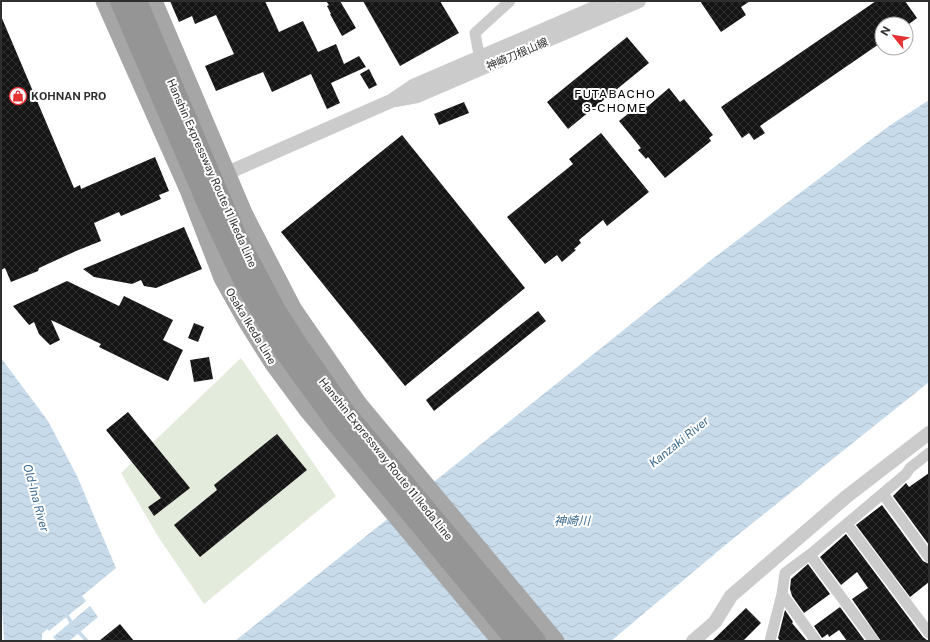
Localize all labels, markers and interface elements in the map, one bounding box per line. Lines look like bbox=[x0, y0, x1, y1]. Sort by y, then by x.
north arrow bbox=[874, 16, 914, 56]
text: N bbox=[878, 24, 893, 38]
street label: 神崎刀根山線 bbox=[484, 36, 550, 72]
street label: Hanshin Expressway Route 11 Ikeda Line bbox=[165, 77, 259, 269]
shop icon: KOHNAN PRO bbox=[8, 86, 28, 106]
district label: FUTABACHO 3-CHOME bbox=[574, 87, 656, 115]
place label: KOHNAN PRO bbox=[31, 90, 106, 102]
street label: Osaka Ikeda Line bbox=[224, 286, 278, 366]
street label: Hanshin Expressway Route 11 Ikeda Line bbox=[317, 376, 455, 542]
water label: Kanzaki River bbox=[646, 413, 712, 470]
water label: Old-Ina River bbox=[20, 462, 52, 534]
water label: 神崎川 bbox=[554, 514, 592, 528]

